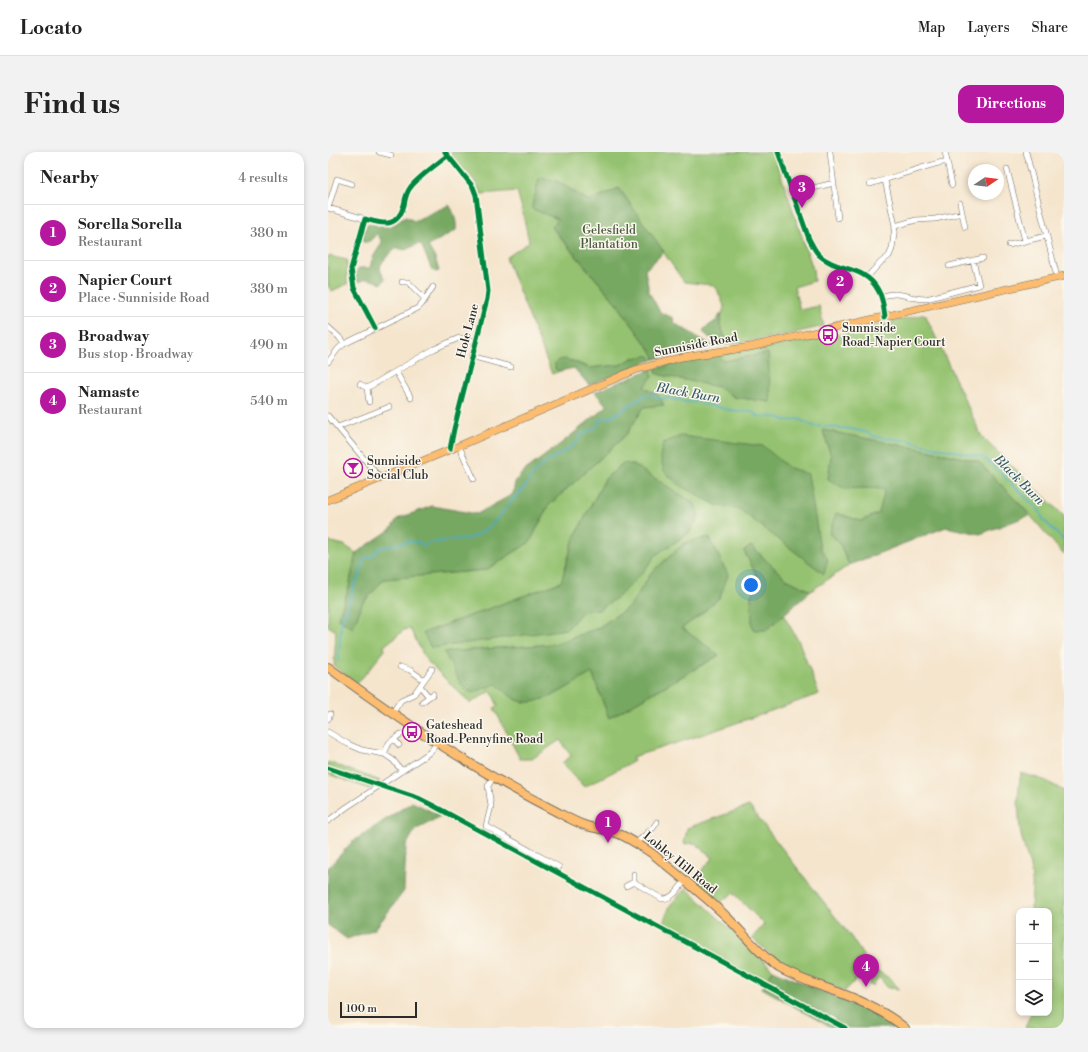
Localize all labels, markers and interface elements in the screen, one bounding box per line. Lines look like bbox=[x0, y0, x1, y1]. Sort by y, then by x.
text: Locato bbox=[20, 16, 82, 40]
text: Map bbox=[918, 19, 945, 37]
text: Layers bbox=[967, 19, 1010, 37]
text: Share bbox=[1032, 19, 1068, 37]
button: Directions bbox=[958, 85, 1064, 123]
text: Find us bbox=[24, 87, 120, 122]
north arrow bbox=[968, 164, 1004, 200]
text: Nearby bbox=[40, 167, 99, 189]
text: 4 results bbox=[238, 170, 288, 186]
pin: 3 bbox=[789, 175, 815, 208]
text: Sorella Sorella bbox=[78, 215, 182, 234]
park label: Gelesfield Plantation bbox=[580, 223, 638, 252]
text: 1 bbox=[50, 225, 56, 241]
text: 380 m bbox=[250, 225, 288, 241]
text: Restaurant bbox=[78, 234, 143, 250]
pin: 2 bbox=[827, 269, 853, 302]
text: Napier Court bbox=[78, 271, 172, 290]
text: 2 bbox=[49, 281, 57, 297]
text: 380 m bbox=[250, 281, 288, 297]
text: Place · Sunniside Road bbox=[78, 290, 209, 306]
street label: Hole Lane bbox=[454, 302, 482, 360]
place label: Sunniside Road-Napier Court bbox=[842, 321, 946, 350]
bus stop icon: Sunniside Road-Napier Court bbox=[817, 324, 839, 346]
text: Broadway bbox=[78, 327, 149, 346]
street label: Sunniside Road bbox=[653, 330, 739, 360]
text: 3 bbox=[49, 337, 57, 353]
text: 490 m bbox=[250, 337, 288, 353]
text: Bus stop · Broadway bbox=[78, 346, 193, 362]
water label: Black Burn bbox=[654, 379, 722, 407]
text: Namaste bbox=[78, 383, 140, 402]
text: 4 bbox=[49, 393, 57, 409]
text: 540 m bbox=[250, 393, 288, 409]
text: Restaurant bbox=[78, 402, 143, 418]
water label: Black Burn bbox=[990, 451, 1048, 509]
place label: Sunniside Social Club bbox=[367, 454, 428, 483]
bar icon: Sunniside Social Club bbox=[342, 457, 364, 479]
your location bbox=[741, 575, 761, 595]
place label: Gateshead Road-Pennyfine Road bbox=[426, 718, 543, 747]
bus stop icon: Gateshead Road-Pennyfine Road bbox=[401, 721, 423, 743]
pin: 1 bbox=[595, 810, 621, 843]
street label: Lobley Hill Road bbox=[640, 829, 720, 897]
map controls bbox=[1016, 908, 1052, 1016]
button: + bbox=[1016, 908, 1052, 944]
button: − bbox=[1016, 944, 1052, 980]
pin: 4 bbox=[853, 954, 879, 987]
button: layers bbox=[1016, 980, 1052, 1016]
scale bar bbox=[340, 1000, 417, 1019]
text: 100 m bbox=[346, 1002, 377, 1016]

